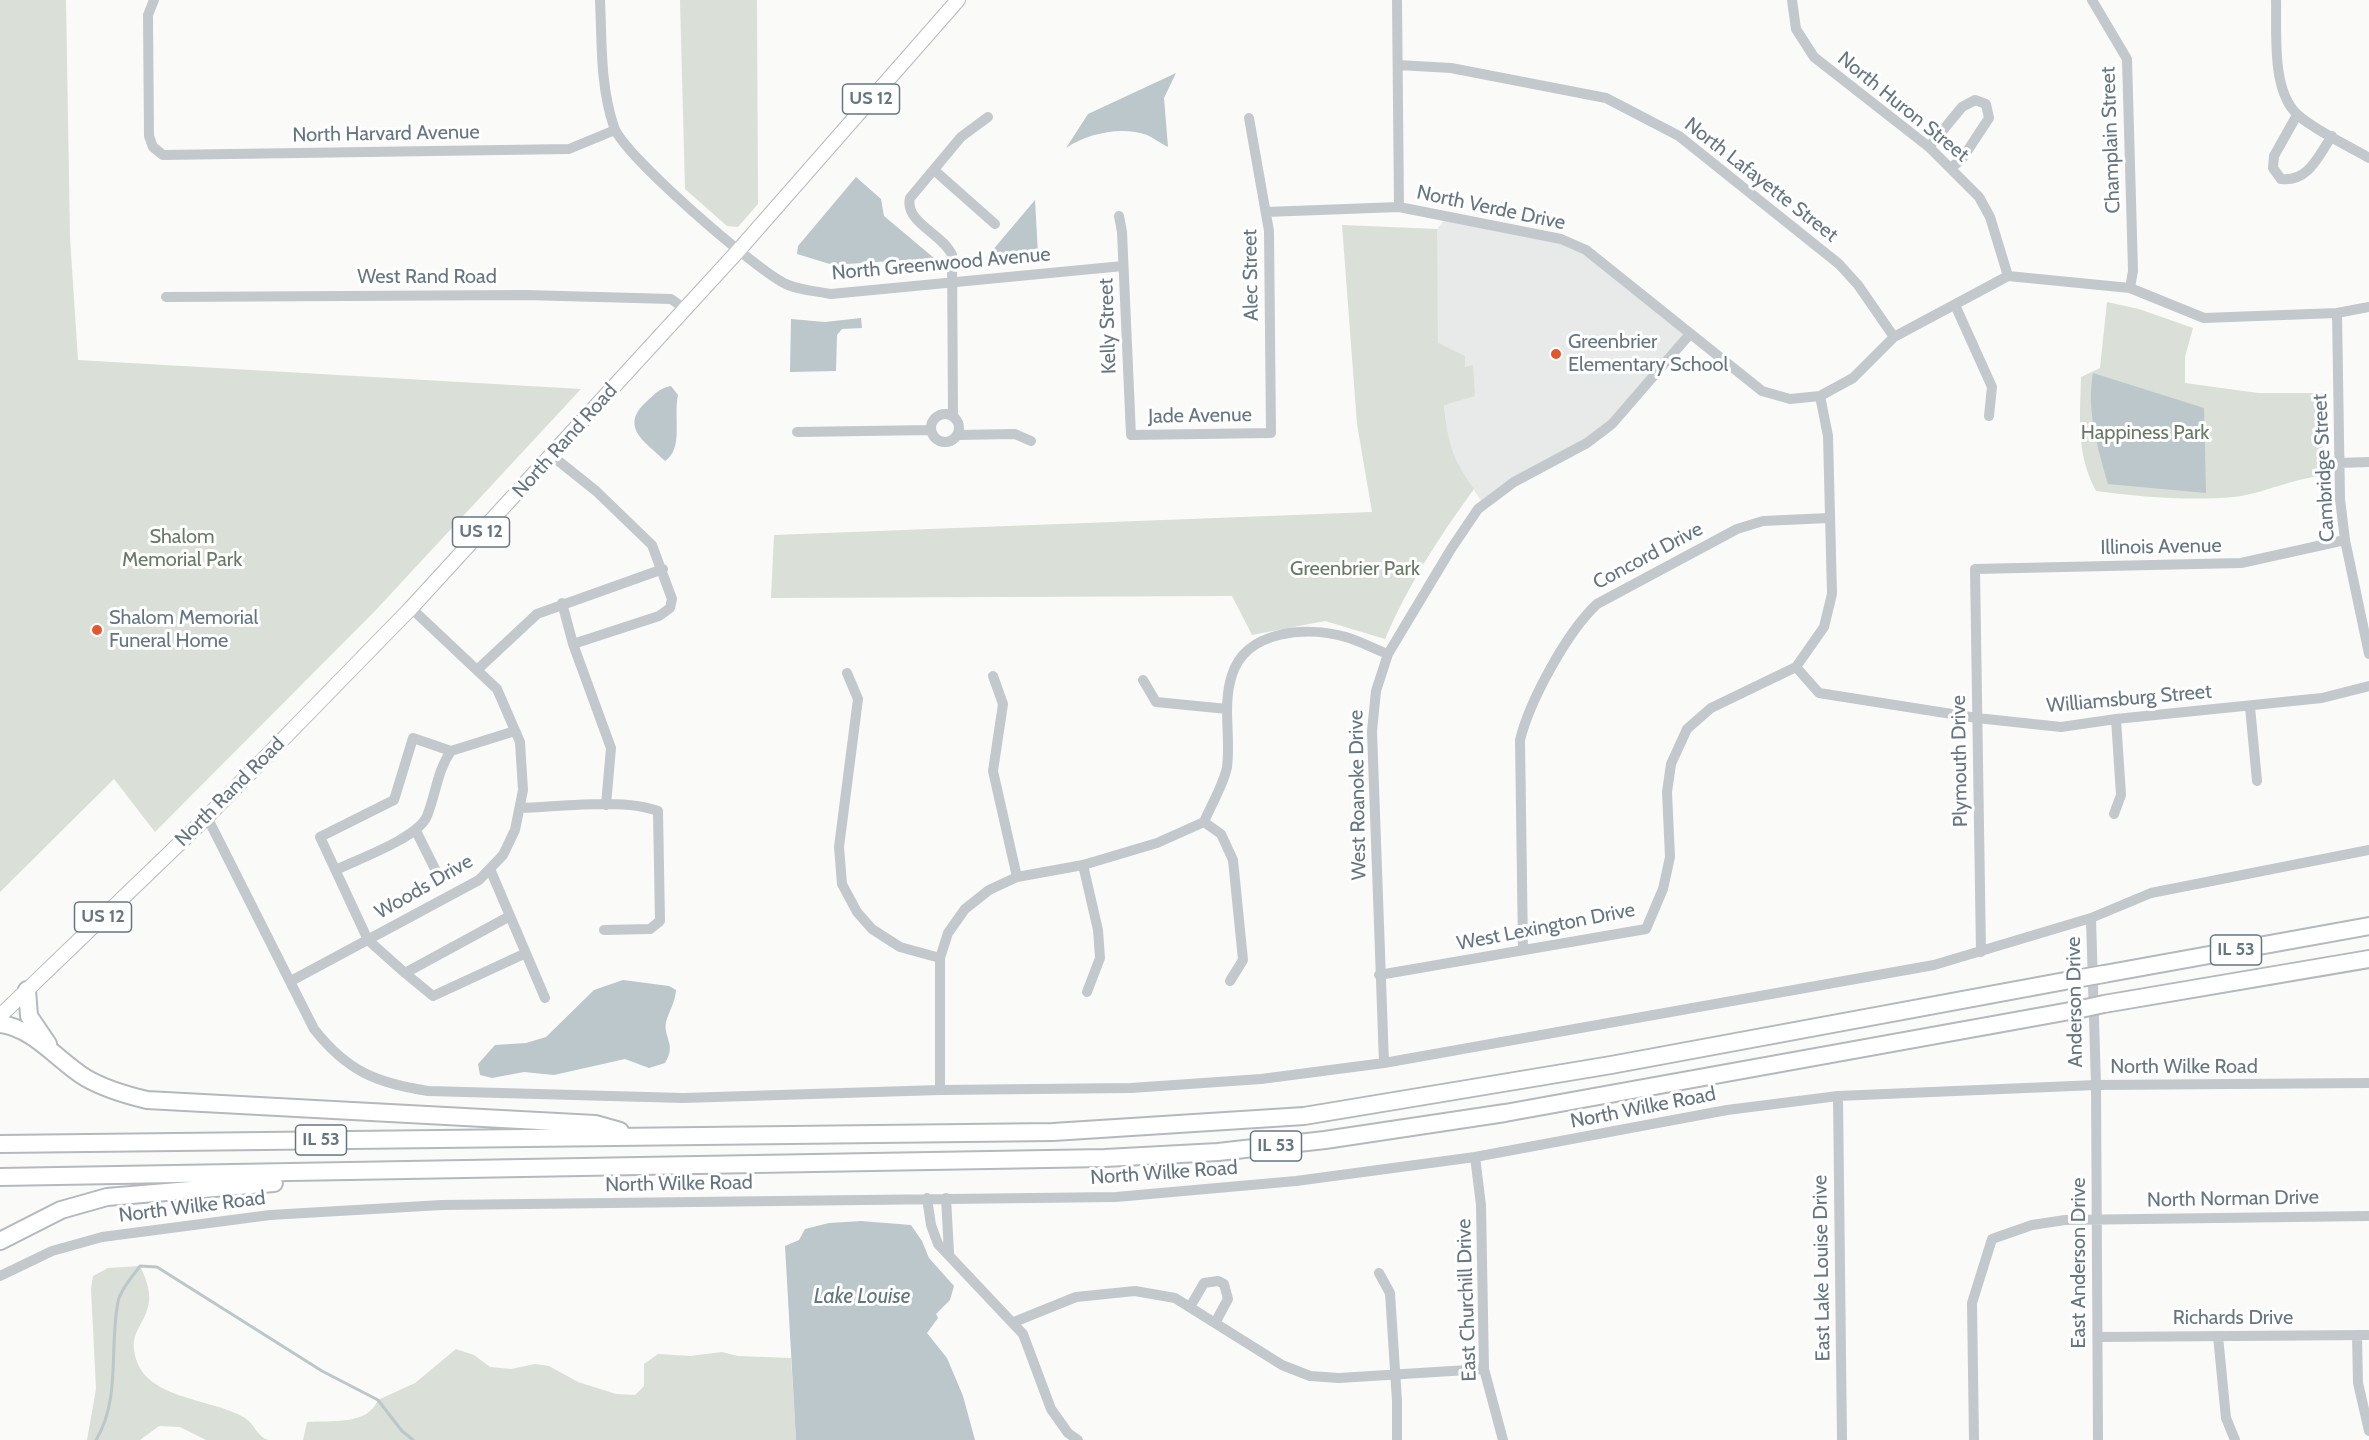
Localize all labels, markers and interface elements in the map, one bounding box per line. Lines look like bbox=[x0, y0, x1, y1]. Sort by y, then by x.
street label: North Huron Street bbox=[1833, 47, 1973, 167]
street label: Champlain Street bbox=[2096, 66, 2126, 214]
road number: US 12 bbox=[842, 84, 900, 114]
street label: North Lafayette Street bbox=[1679, 113, 1843, 247]
street label: North Harvard Avenue bbox=[292, 120, 480, 148]
street label: North Verde Drive bbox=[1415, 181, 1567, 235]
street label: Alec Street bbox=[1238, 229, 1264, 321]
street label: North Greenwood Avenue bbox=[831, 242, 1051, 286]
street label: West Rand Road bbox=[357, 265, 497, 289]
street label: Kelly Street bbox=[1094, 278, 1122, 374]
place label: Greenbrier Elementary School bbox=[1568, 330, 1728, 377]
marker: Greenbrier Elementary School bbox=[1549, 347, 1563, 361]
street label: North Rand Road bbox=[508, 379, 622, 503]
street label: Cambridge Street bbox=[2308, 393, 2340, 543]
street label: Jade Avenue bbox=[1148, 403, 1252, 429]
park label: Happiness Park bbox=[2081, 421, 2209, 445]
road number: US 12 bbox=[452, 517, 510, 547]
street label: Concord Drive bbox=[1589, 517, 1707, 595]
park label: Shalom Memorial Park bbox=[122, 525, 242, 572]
street label: Illinois Avenue bbox=[2100, 534, 2222, 560]
park label: Greenbrier Park bbox=[1290, 557, 1420, 581]
place label: Shalom Memorial Funeral Home bbox=[109, 606, 258, 653]
marker: Shalom Memorial Funeral Home bbox=[90, 623, 104, 637]
street label: Williamsburg Street bbox=[2045, 680, 2213, 718]
street label: Plymouth Drive bbox=[1947, 695, 1973, 827]
street label: West Roanoke Drive bbox=[1345, 710, 1371, 880]
street label: North Rand Road bbox=[170, 732, 290, 852]
street label: Woods Drive bbox=[371, 849, 477, 925]
street label: West Lexington Drive bbox=[1455, 898, 1637, 956]
road number: US 12 bbox=[74, 902, 132, 932]
road number: IL 53 bbox=[2210, 935, 2262, 965]
street label: Anderson Drive bbox=[2062, 936, 2088, 1068]
street label: North Wilke Road bbox=[2110, 1055, 2258, 1079]
street label: North Wilke Road bbox=[1568, 1082, 1718, 1134]
road number: IL 53 bbox=[296, 1125, 346, 1155]
road number: IL 53 bbox=[1250, 1131, 1302, 1161]
street label: North Wilke Road bbox=[1090, 1156, 1238, 1190]
street label: North Wilke Road bbox=[605, 1171, 753, 1197]
street label: East Lake Louise Drive bbox=[1808, 1175, 1836, 1361]
street label: East Anderson Drive bbox=[2067, 1177, 2091, 1349]
street label: North Wilke Road bbox=[117, 1186, 267, 1228]
street label: North Norman Drive bbox=[2147, 1186, 2319, 1212]
street label: East Churchill Drive bbox=[1452, 1218, 1482, 1382]
water label: Lake Louise bbox=[814, 1284, 910, 1310]
street label: Richards Drive bbox=[2173, 1306, 2293, 1330]

